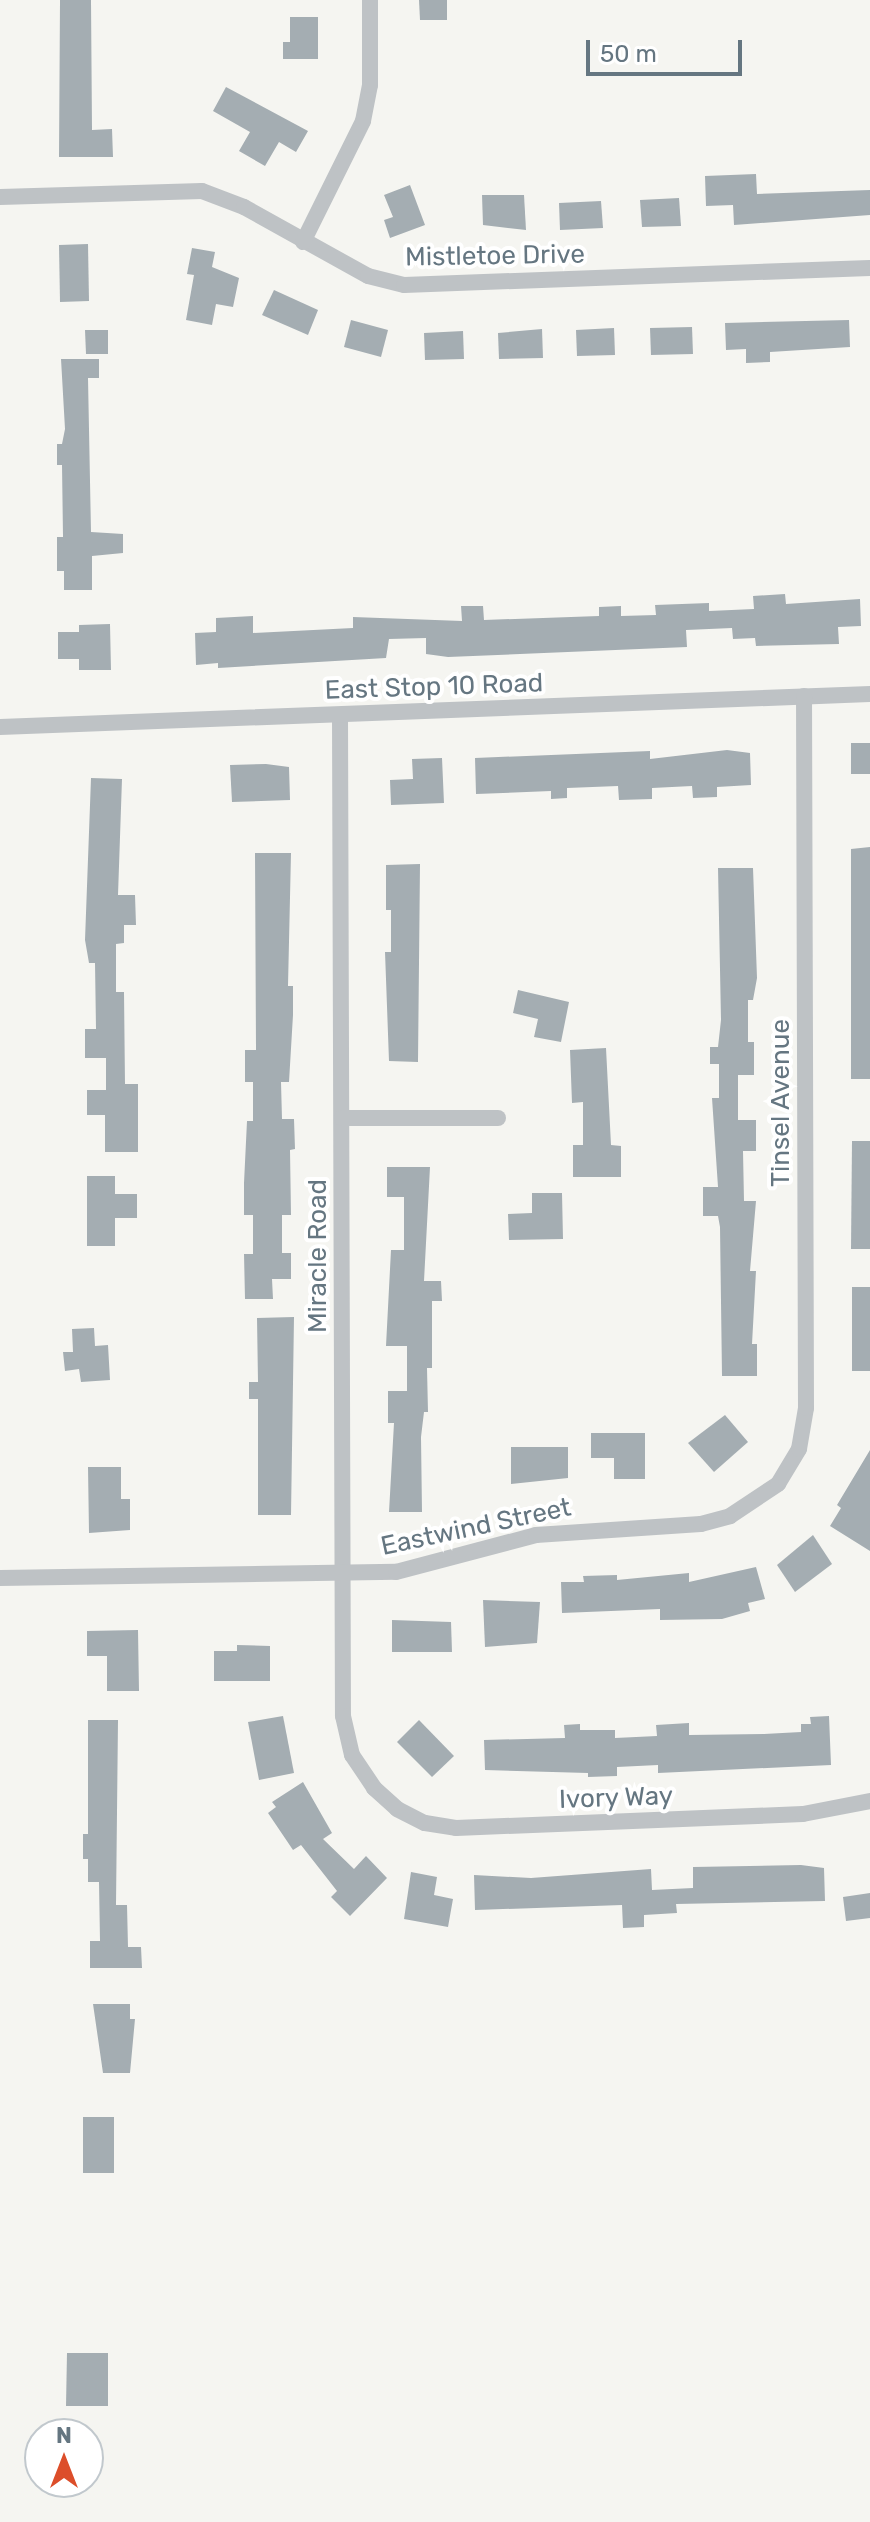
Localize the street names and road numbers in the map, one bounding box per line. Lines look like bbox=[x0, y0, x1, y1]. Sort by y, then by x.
street label: Mistletoe Drive bbox=[405, 239, 585, 273]
street label: East Stop 10 Road bbox=[324, 668, 544, 706]
street label: Tinsel Avenue bbox=[765, 1019, 797, 1187]
street label: Miracle Road bbox=[302, 1179, 334, 1333]
street label: Eastwind Street bbox=[378, 1492, 574, 1562]
street label: Ivory Way bbox=[558, 1780, 674, 1816]

